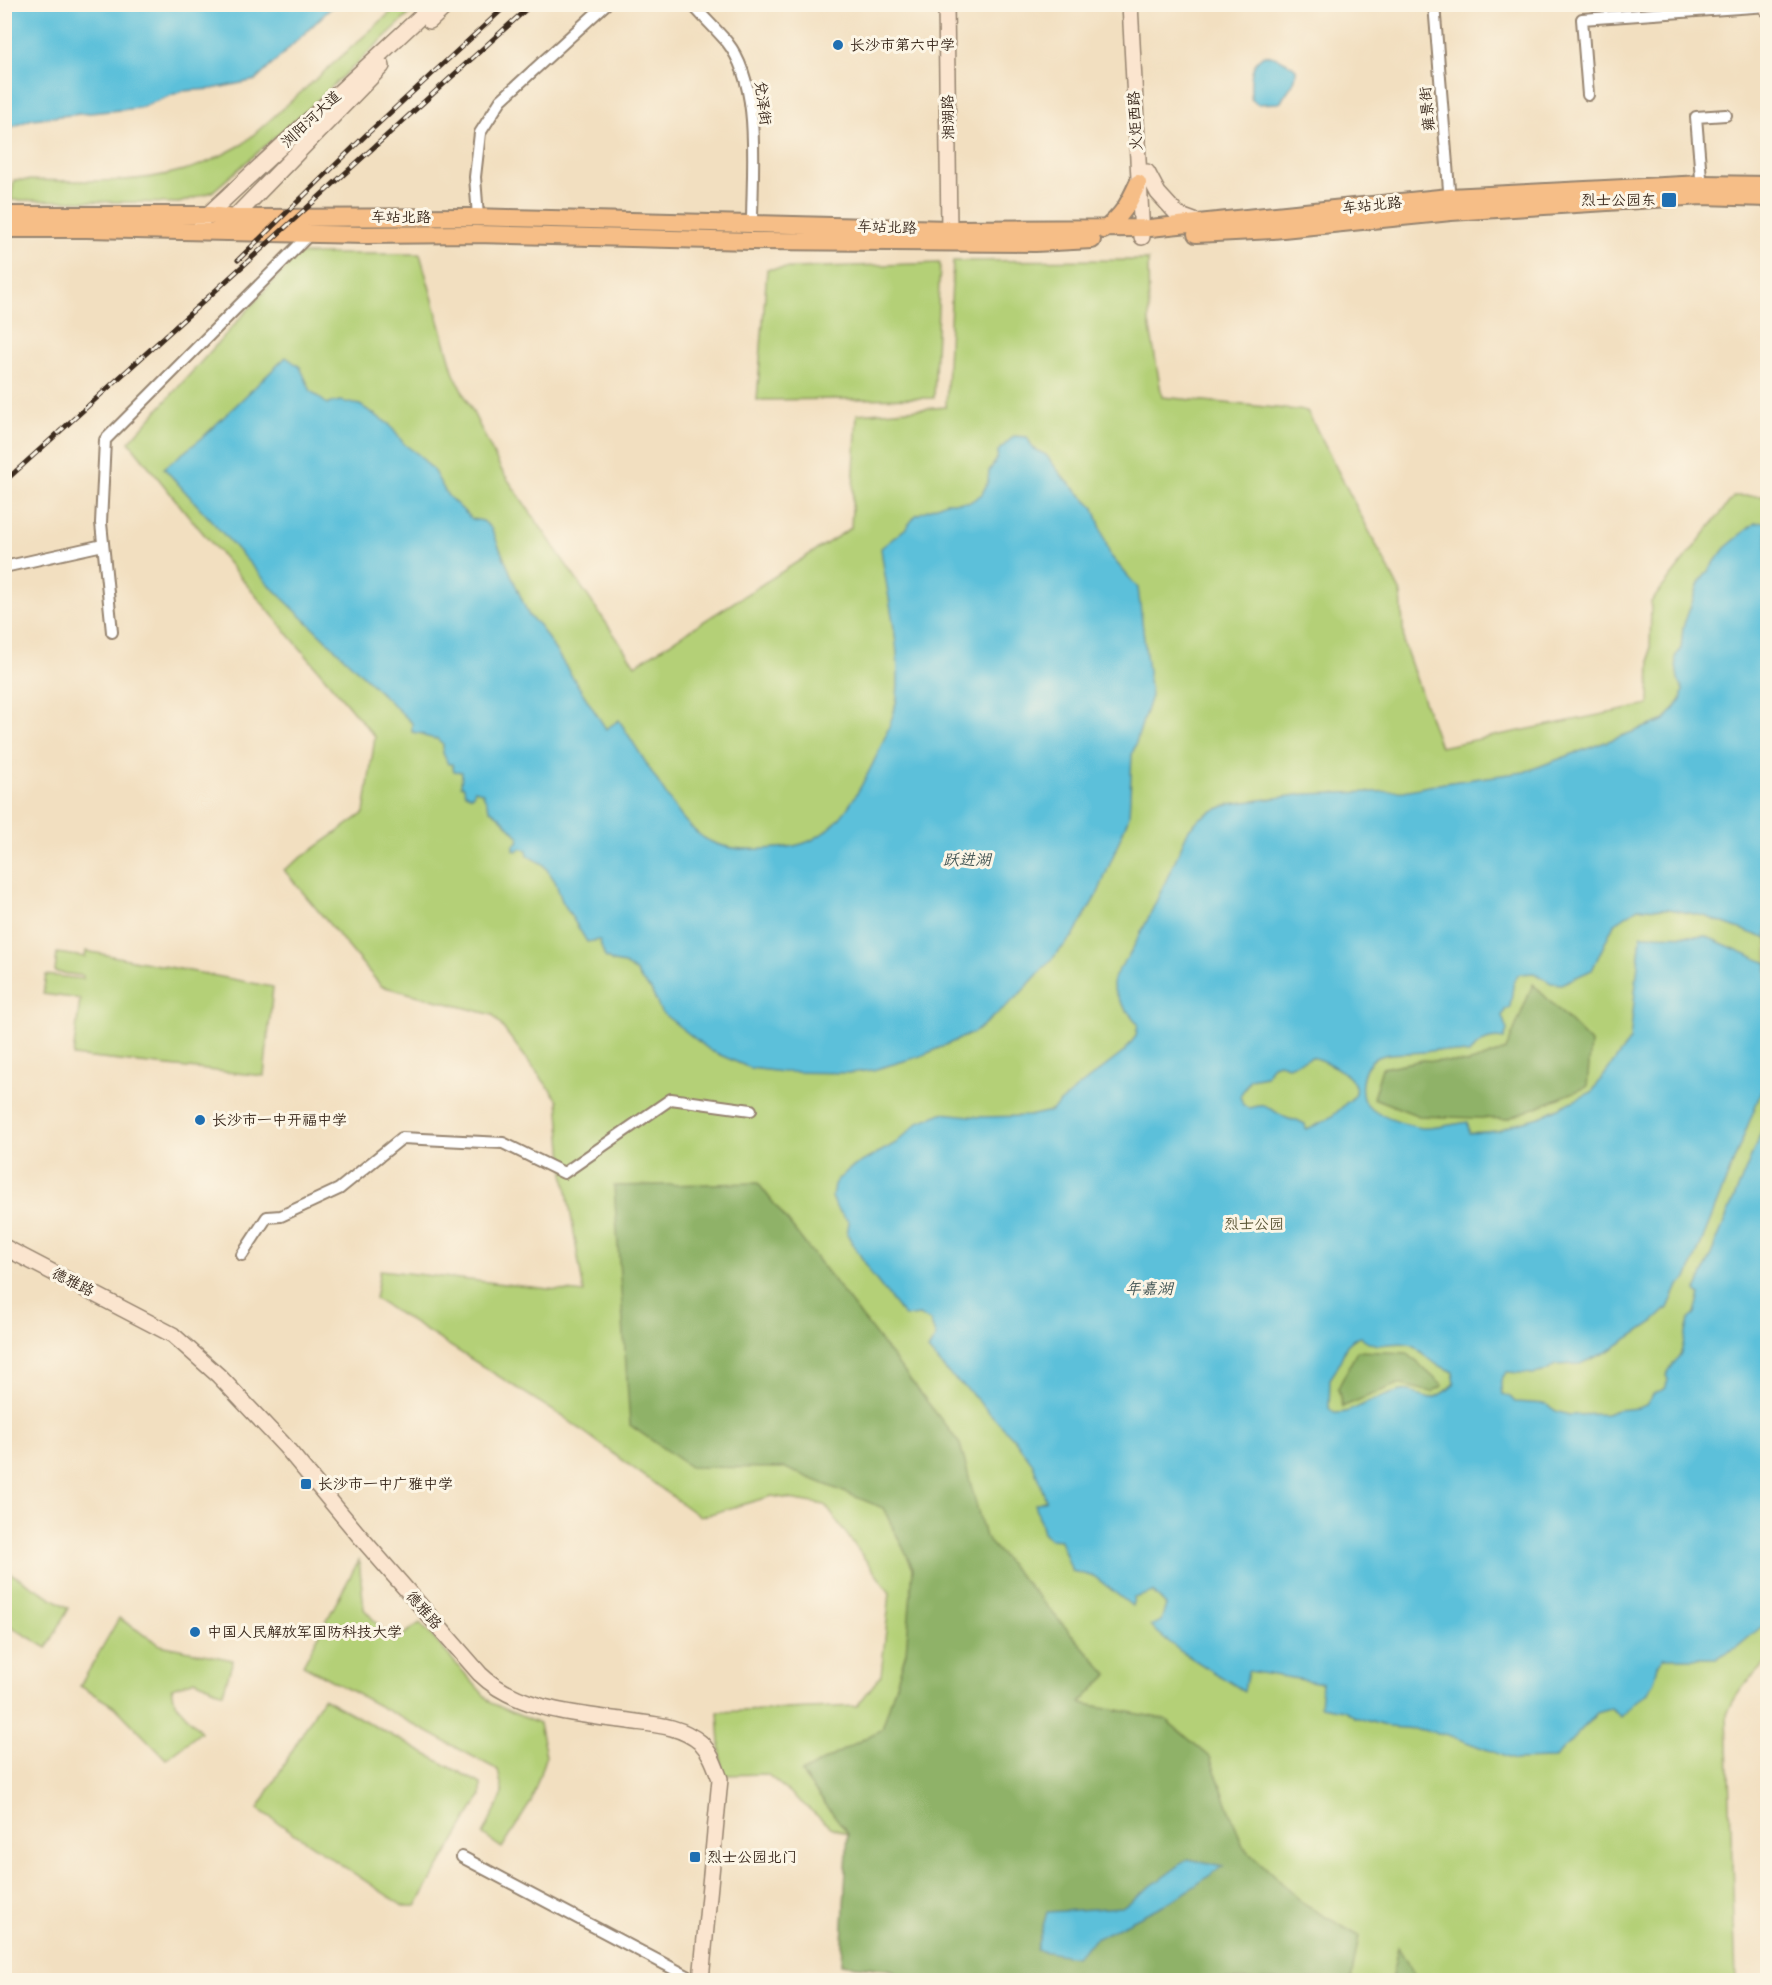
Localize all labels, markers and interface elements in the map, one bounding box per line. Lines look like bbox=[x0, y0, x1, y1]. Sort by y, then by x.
place label: 长沙市第六中学 bbox=[850, 34, 955, 54]
marker: 长沙市第六中学 bbox=[831, 38, 845, 52]
street label: 兑泽街 bbox=[751, 79, 777, 127]
street label: 浏阳河大道 bbox=[276, 85, 345, 151]
street label: 雍景街 bbox=[1414, 86, 1438, 132]
street label: 火炬西路 bbox=[1122, 91, 1146, 152]
street label: 湘湖路 bbox=[937, 94, 957, 140]
place label: 烈士公园东 bbox=[1581, 189, 1656, 209]
street label: 车站北路 bbox=[1341, 191, 1403, 217]
marker: 烈士公园东 bbox=[1660, 191, 1678, 209]
street label: 车站北路 bbox=[371, 206, 431, 226]
street label: 车站北路 bbox=[857, 215, 917, 237]
water label: 跃进湖 bbox=[943, 848, 993, 869]
place label: 长沙市一中开福中学 bbox=[212, 1109, 347, 1129]
marker: 长沙市一中开福中学 bbox=[193, 1113, 207, 1127]
park label: 烈士公园 bbox=[1224, 1213, 1284, 1233]
street label: 德雅路 bbox=[49, 1262, 98, 1300]
water label: 年嘉湖 bbox=[1125, 1277, 1175, 1298]
place label: 长沙市一中广雅中学 bbox=[318, 1473, 453, 1493]
marker: 长沙市一中广雅中学 bbox=[299, 1477, 313, 1491]
street label: 德雅路 bbox=[402, 1586, 447, 1633]
place label: 中国人民解放军国防科技大学 bbox=[207, 1621, 402, 1641]
marker: 中国人民解放军国防科技大学 bbox=[188, 1625, 202, 1639]
place label: 烈士公园北门 bbox=[707, 1846, 797, 1866]
marker: 烈士公园北门 bbox=[688, 1850, 702, 1864]

